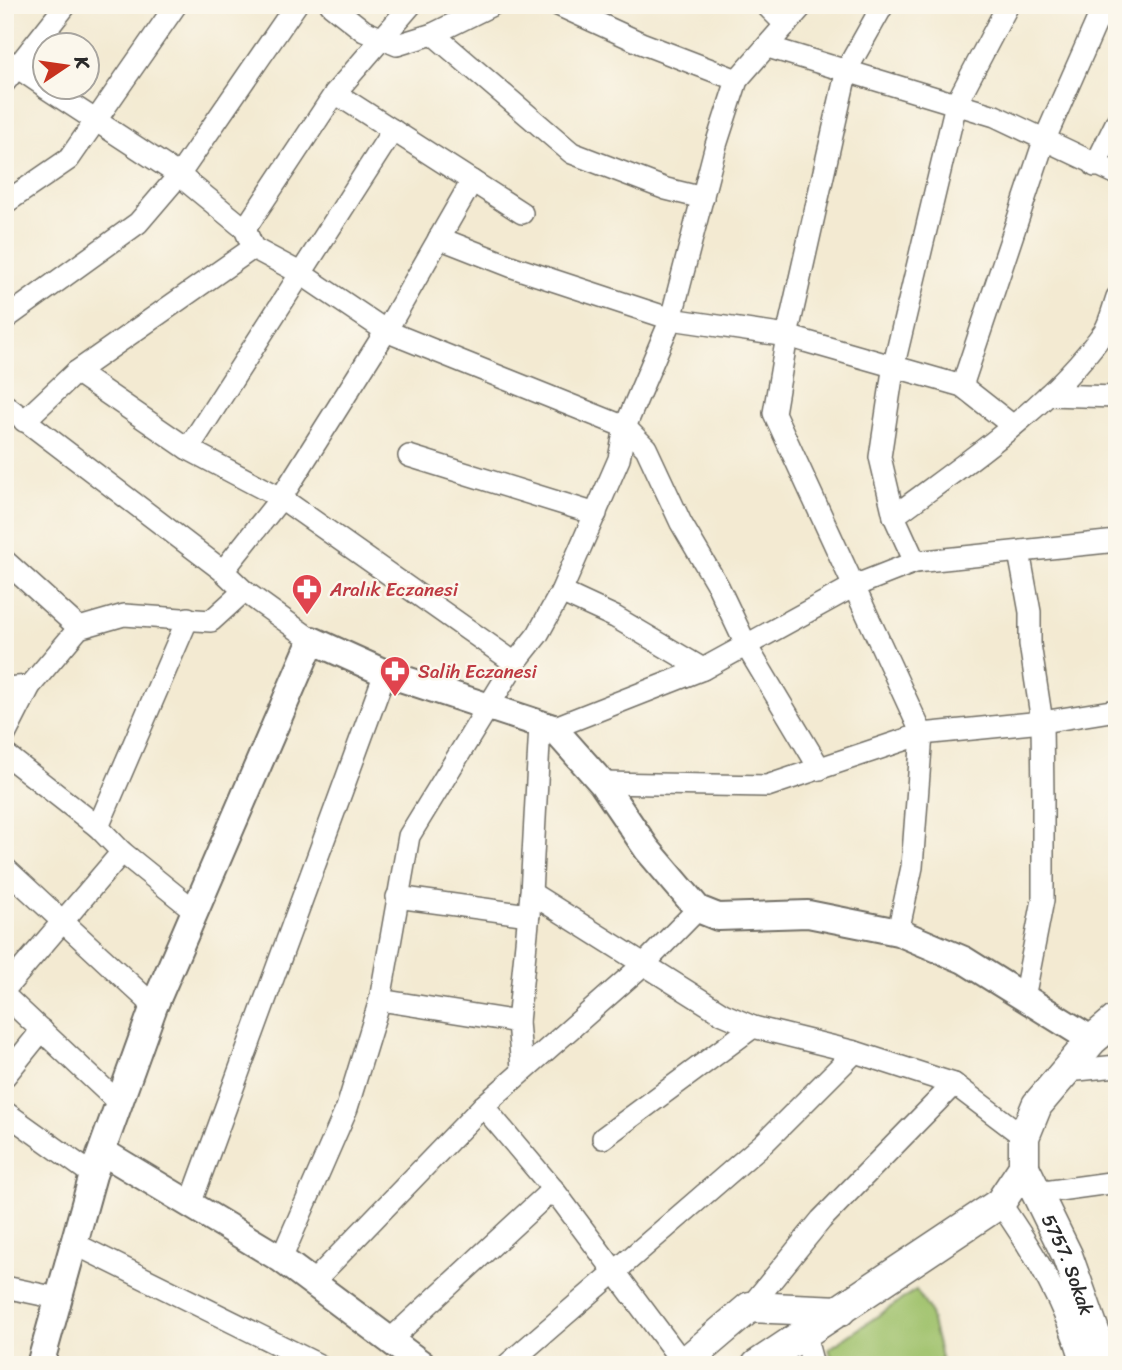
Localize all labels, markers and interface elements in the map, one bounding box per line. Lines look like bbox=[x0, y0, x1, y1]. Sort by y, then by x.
north arrow bbox=[32, 32, 102, 102]
text: K bbox=[64, 52, 100, 73]
pharmacy icon: Aralık Eczanesi bbox=[290, 572, 324, 616]
place label: Aralık Eczanesi bbox=[329, 573, 459, 606]
pharmacy icon: Salih Eczanesi bbox=[378, 654, 412, 698]
place label: Salih Eczanesi bbox=[418, 655, 537, 688]
street label: 5757. Sokak bbox=[1032, 1208, 1103, 1320]

